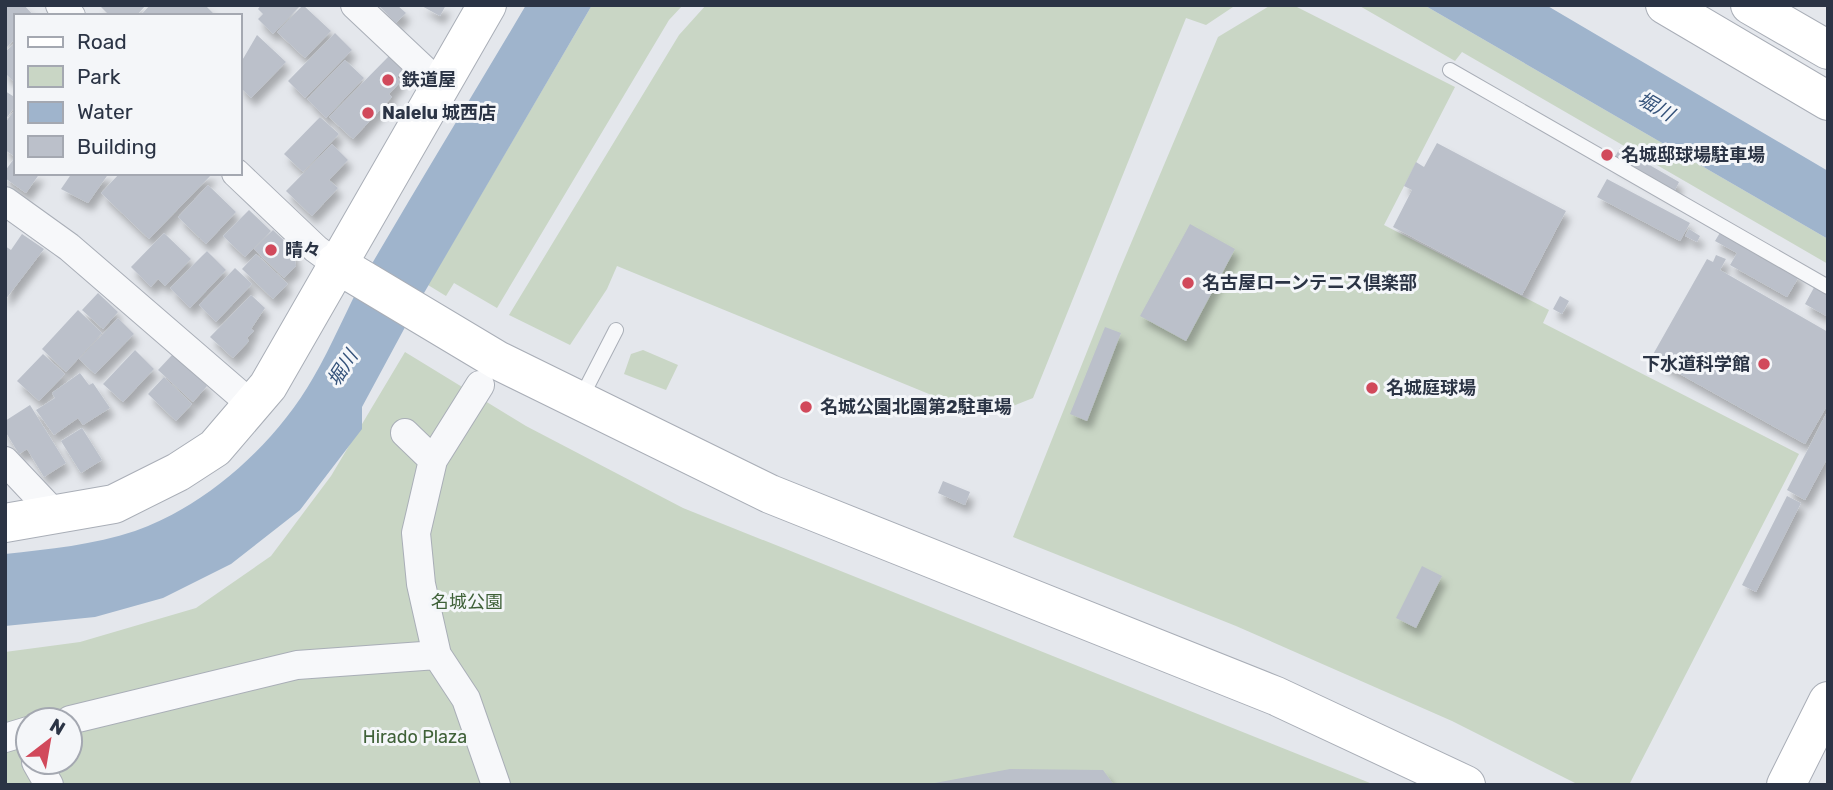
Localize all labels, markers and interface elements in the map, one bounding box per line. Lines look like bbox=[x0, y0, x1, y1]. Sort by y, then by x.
legend bbox=[14, 14, 242, 175]
text: Road bbox=[77, 29, 127, 54]
text: Park bbox=[77, 64, 121, 89]
place label: 鉄道屋 bbox=[401, 69, 456, 91]
marker: 鉄道屋 bbox=[380, 72, 396, 88]
water label: 堀川 bbox=[1634, 87, 1680, 127]
text: Water bbox=[77, 99, 133, 124]
place label: Nalelu 城西店 bbox=[382, 102, 496, 124]
marker: Nalelu 城西店 bbox=[360, 105, 376, 121]
text: Building bbox=[77, 134, 157, 159]
place label: 名城邸球場駐車場 bbox=[1621, 144, 1765, 166]
marker: 名城邸球場駐車場 bbox=[1599, 147, 1615, 163]
place label: 晴々 bbox=[285, 239, 321, 261]
marker: 晴々 bbox=[263, 242, 279, 258]
place label: 名古屋ローンテニス倶楽部 bbox=[1202, 272, 1417, 294]
marker: 名古屋ローンテニス倶楽部 bbox=[1180, 275, 1196, 291]
water label: 堀川 bbox=[322, 344, 363, 390]
place label: 下水道科学館 bbox=[1642, 353, 1750, 375]
marker: 下水道科学館 bbox=[1756, 356, 1772, 372]
place label: 名城庭球場 bbox=[1386, 377, 1476, 399]
marker: 名城庭球場 bbox=[1364, 380, 1380, 396]
place label: 名城公園北園第2駐車場 bbox=[820, 396, 1012, 418]
marker: 名城公園北園第2駐車場 bbox=[798, 399, 814, 415]
park label: 名城公園 bbox=[431, 591, 503, 613]
north arrow bbox=[14, 706, 84, 776]
text: N bbox=[46, 713, 69, 740]
park label: Hirado Plaza bbox=[363, 726, 467, 748]

